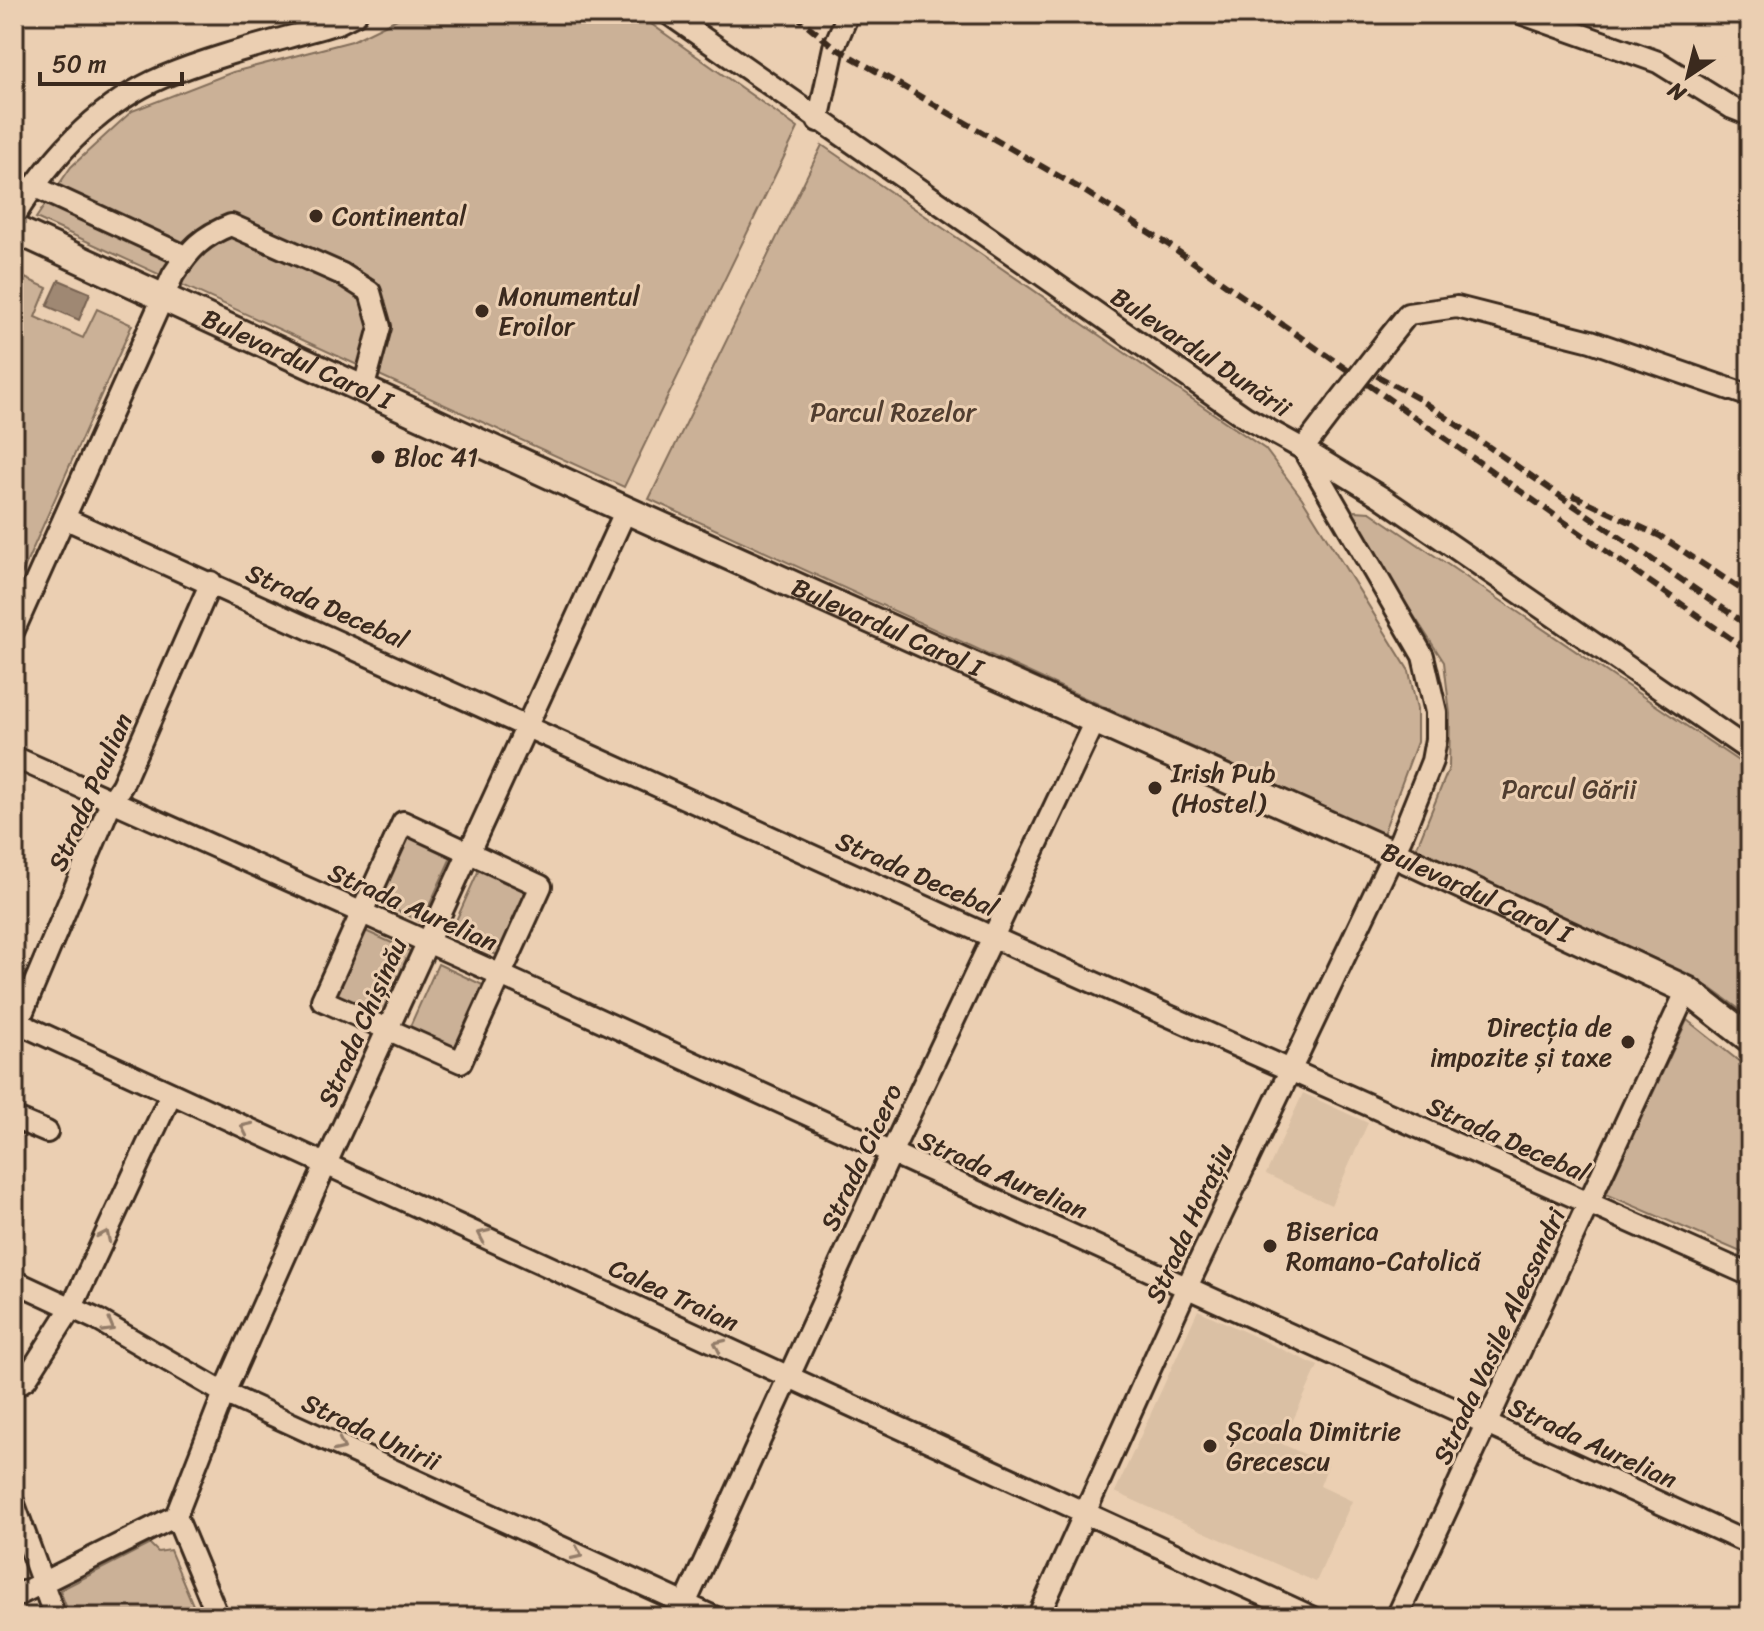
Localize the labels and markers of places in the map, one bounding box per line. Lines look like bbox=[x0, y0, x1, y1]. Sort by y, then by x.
place label: Continental bbox=[332, 193, 467, 239]
marker: Continental bbox=[307, 207, 325, 225]
place label: Monumentul Eroilor bbox=[498, 273, 640, 349]
marker: Monumentul Eroilor bbox=[473, 302, 491, 320]
place label: Bloc 41 bbox=[394, 434, 478, 480]
marker: Bloc 41 bbox=[369, 448, 387, 466]
place label: Irish Pub (Hostel) bbox=[1170, 750, 1275, 826]
marker: Irish Pub (Hostel) bbox=[1146, 779, 1164, 797]
place label: Direcția de impozite și taxe bbox=[1430, 1004, 1612, 1080]
marker: Direcția de impozite și taxe bbox=[1619, 1033, 1637, 1051]
place label: Biserica Romano-Catolică bbox=[1286, 1208, 1481, 1284]
marker: Biserica Romano-Catolică bbox=[1261, 1237, 1279, 1255]
place label: Școala Dimitrie Grecescu bbox=[1226, 1408, 1401, 1484]
marker: Școala Dimitrie Grecescu bbox=[1201, 1437, 1219, 1455]

